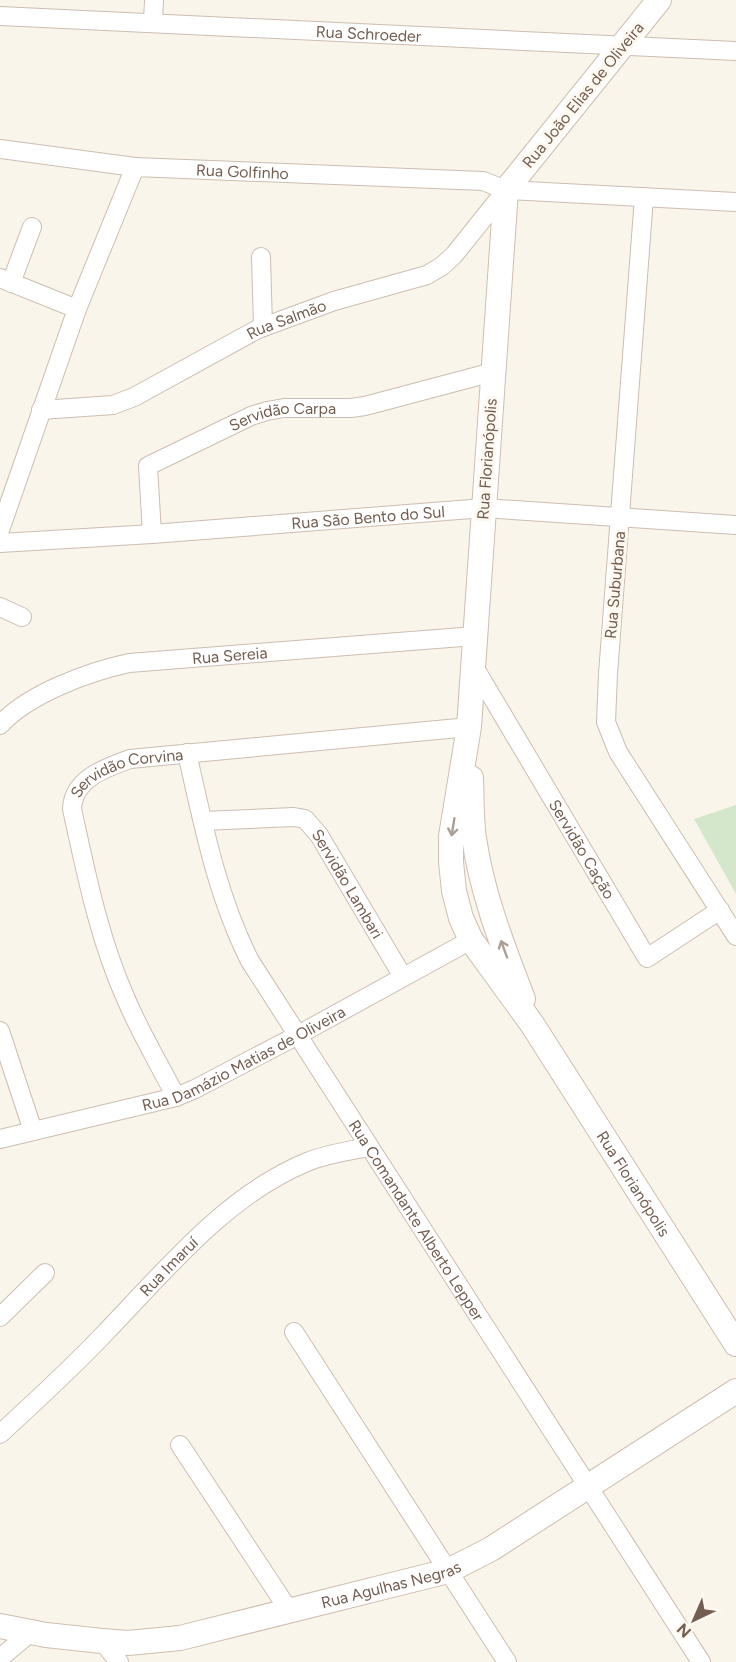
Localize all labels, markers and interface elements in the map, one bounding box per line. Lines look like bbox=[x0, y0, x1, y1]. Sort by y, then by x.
street label: Rua João Elias de Oliveira bbox=[518, 18, 648, 172]
street label: Rua Schroeder bbox=[315, 22, 422, 46]
street label: Rua Golfinho bbox=[196, 160, 289, 183]
street label: Rua Salmão bbox=[243, 295, 329, 343]
street label: Rua Florianópolis bbox=[473, 398, 501, 520]
street label: Servidão Carpa bbox=[226, 399, 336, 435]
street label: Rua São Bento do Sul bbox=[291, 502, 446, 533]
street label: Rua Suburbana bbox=[601, 530, 629, 640]
street label: Rua Sereia bbox=[191, 643, 268, 668]
street label: Servidão Corvina bbox=[66, 745, 184, 801]
street label: Servidão Cação bbox=[545, 796, 619, 902]
one-way arrow bbox=[447, 816, 458, 836]
street label: Servidão Lambari bbox=[308, 825, 387, 942]
one-way arrow bbox=[497, 941, 508, 959]
street label: Rua Damázio Matias de Oliveira bbox=[140, 1002, 348, 1114]
street label: Rua Comandante Alberto Lepper bbox=[345, 1116, 489, 1325]
street label: Rua Florianópolis bbox=[593, 1127, 674, 1240]
street label: Rua Imaruí bbox=[136, 1232, 203, 1300]
street label: Rua Agulhas Negras bbox=[319, 1557, 464, 1612]
north arrow bbox=[664, 1590, 724, 1650]
text: N bbox=[673, 1619, 695, 1642]

